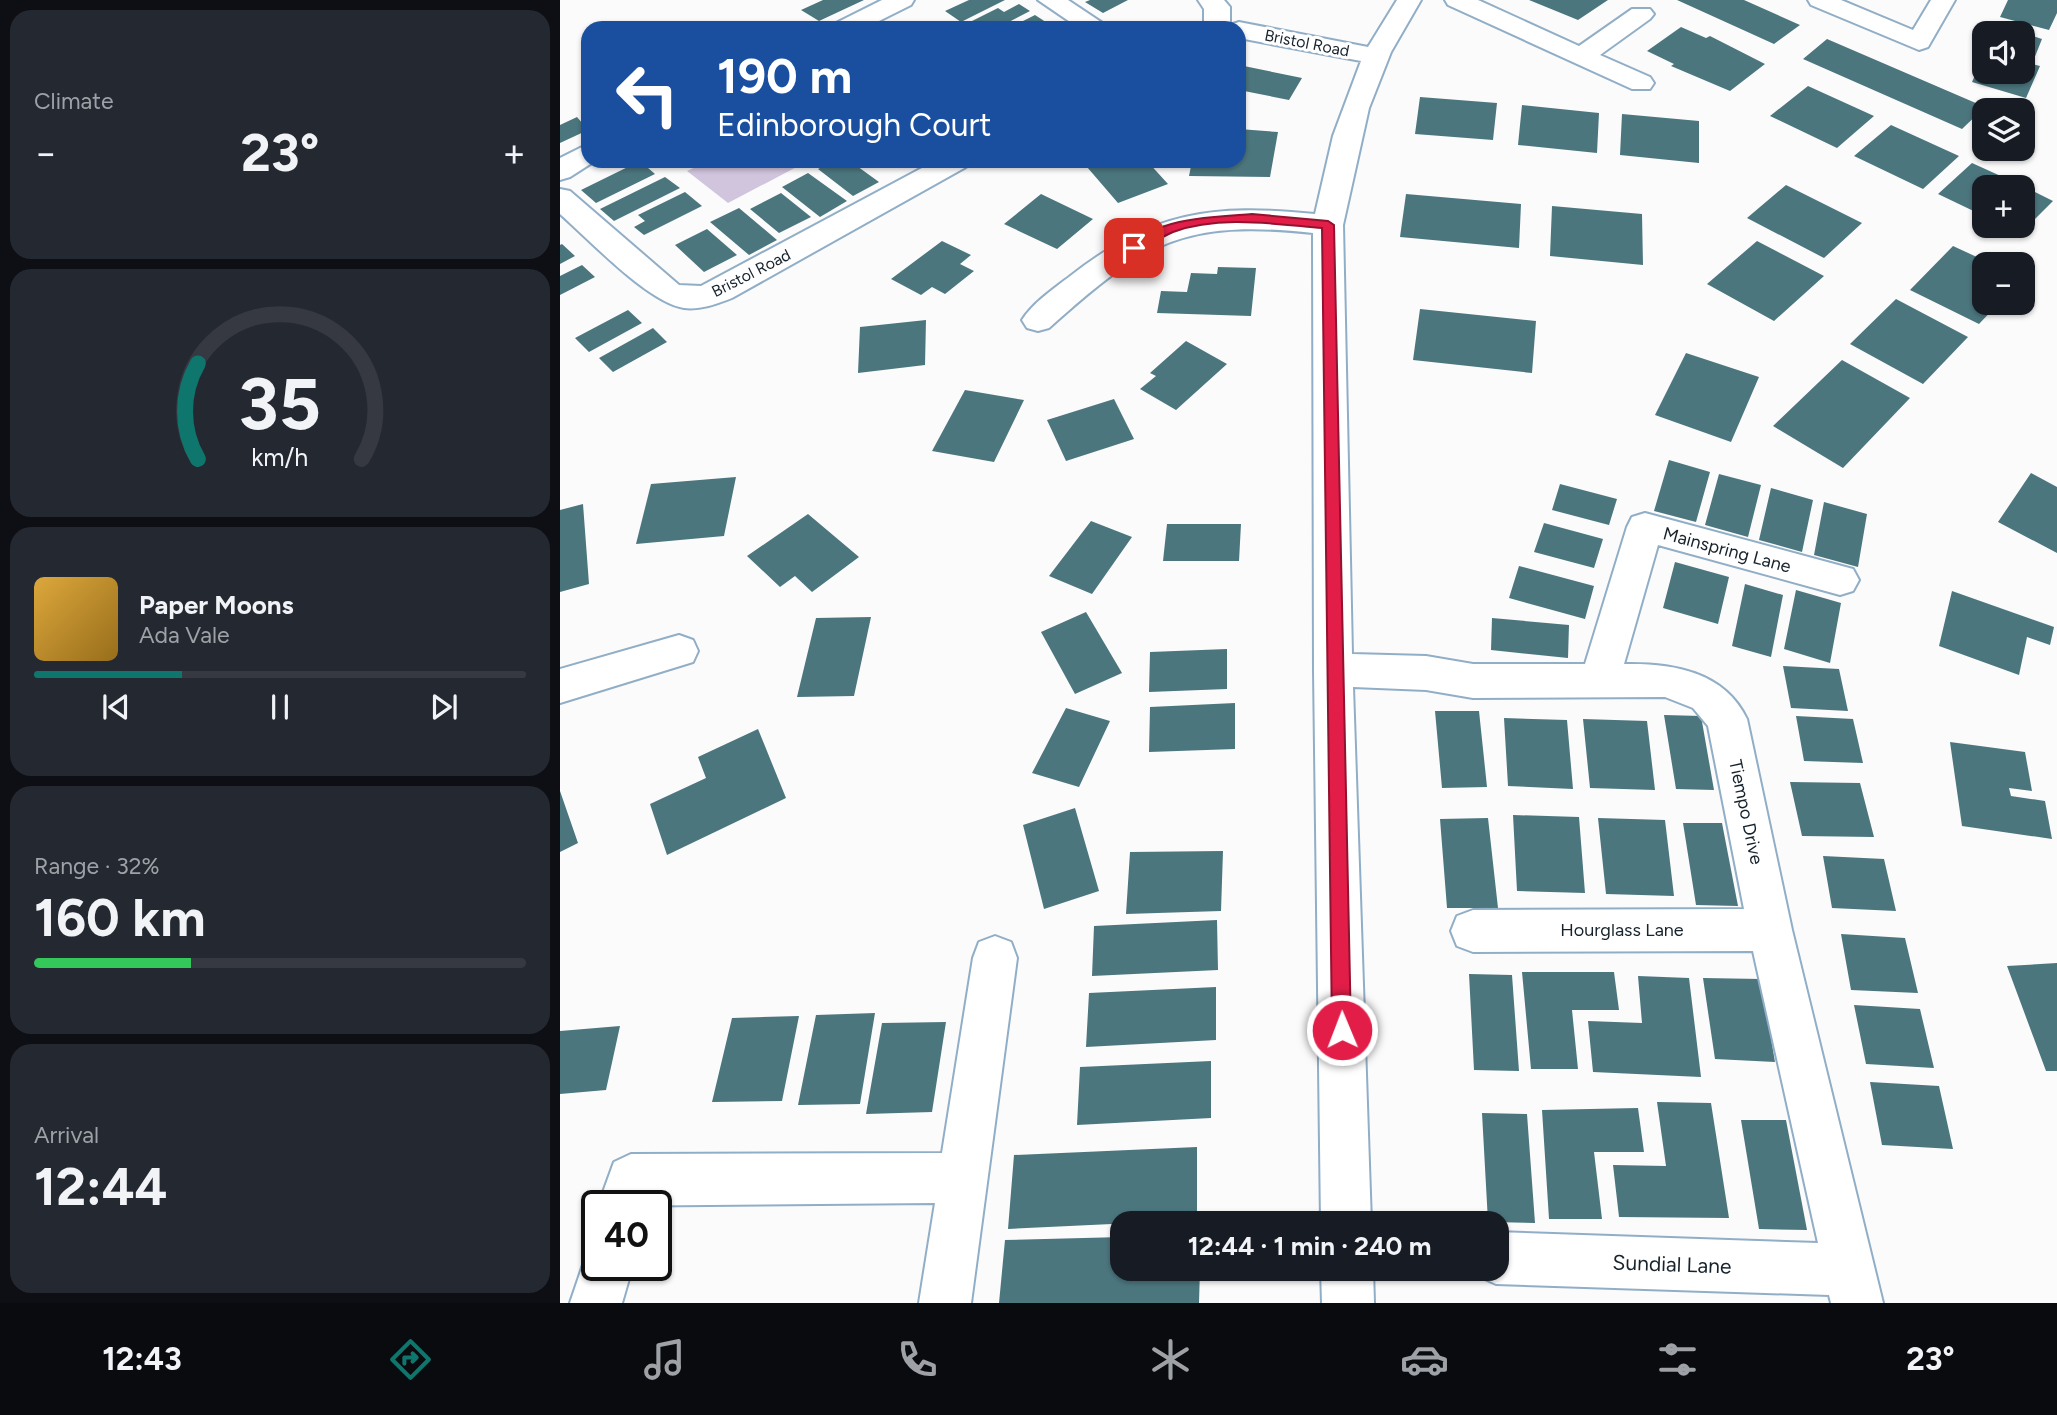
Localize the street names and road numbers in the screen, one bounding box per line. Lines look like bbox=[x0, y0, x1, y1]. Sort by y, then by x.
street label: Bristol Road bbox=[1263, 25, 1351, 61]
street label: Bristol Road bbox=[708, 245, 794, 301]
street label: Mainspring Lane bbox=[1661, 522, 1793, 578]
street label: Tiempo Drive bbox=[1724, 758, 1768, 866]
street label: Hourglass Lane bbox=[1560, 919, 1684, 941]
street label: Sundial Lane bbox=[1612, 1249, 1732, 1279]

